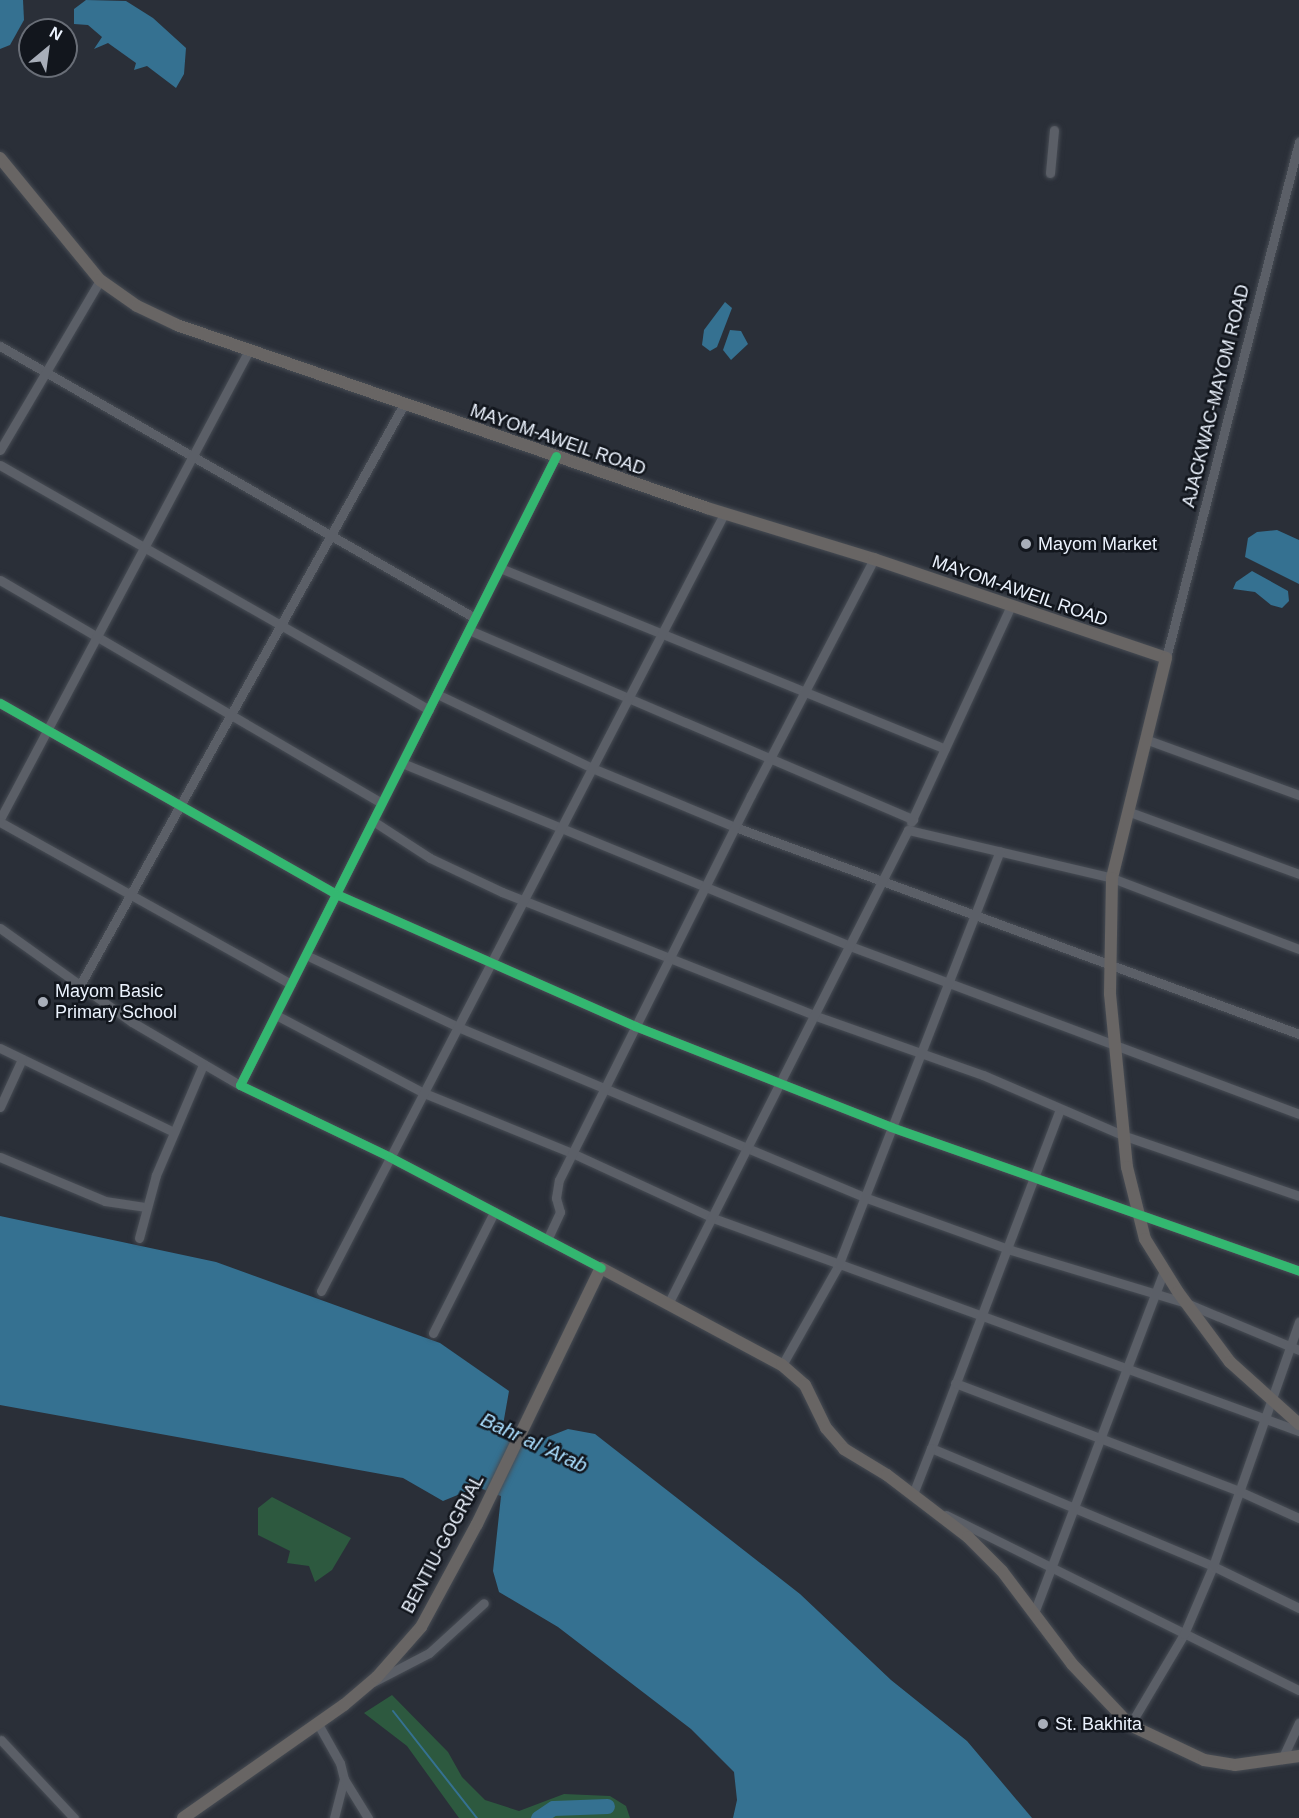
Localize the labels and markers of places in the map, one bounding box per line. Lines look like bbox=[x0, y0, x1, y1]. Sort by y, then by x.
place label: Mayom Market bbox=[1038, 533, 1157, 555]
marker: Mayom Market bbox=[1019, 537, 1033, 551]
place label: Mayom Basic Primary School bbox=[55, 981, 177, 1024]
marker: Mayom Basic Primary School bbox=[36, 995, 50, 1009]
place label: St. Bakhita bbox=[1055, 1713, 1142, 1735]
marker: St. Bakhita bbox=[1036, 1717, 1050, 1731]

